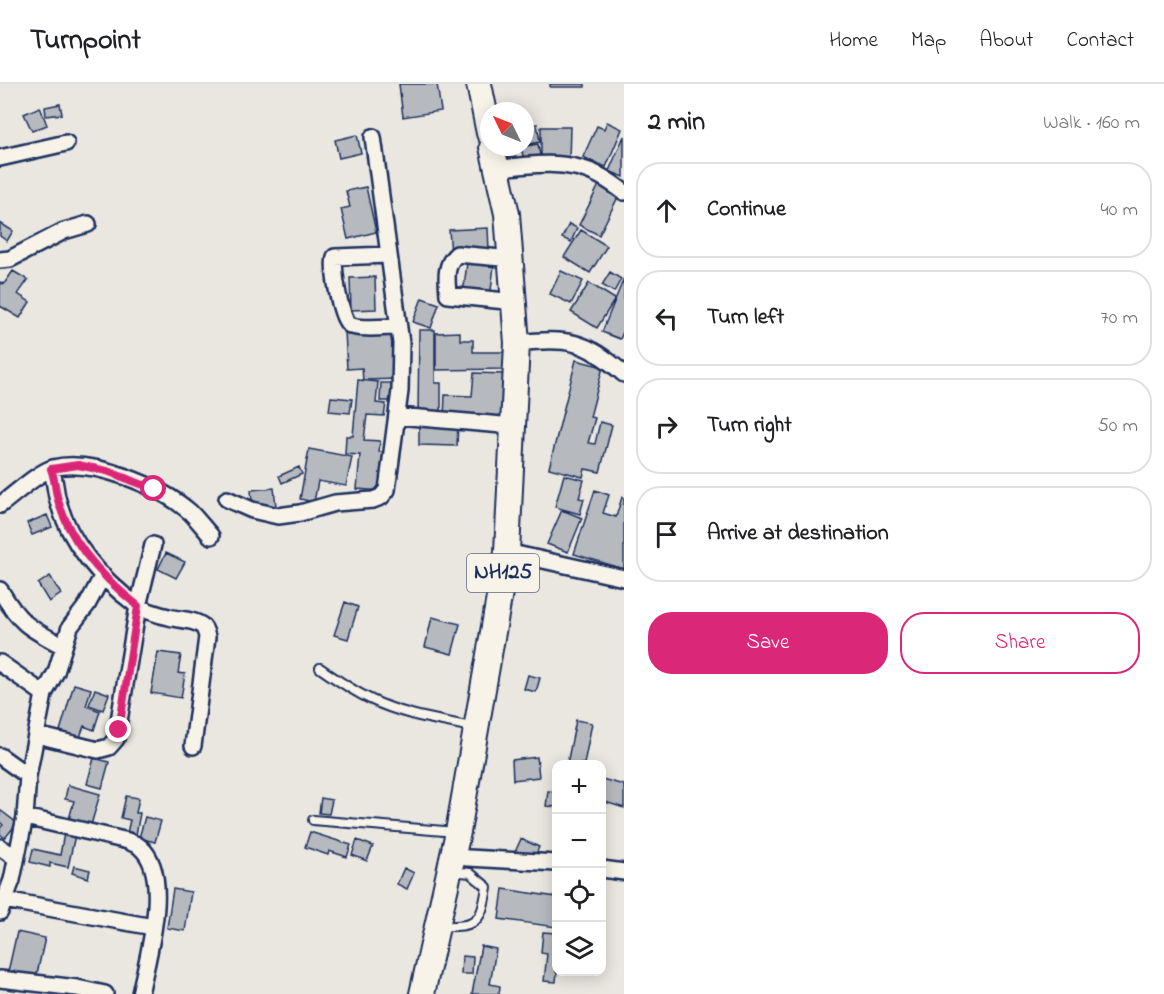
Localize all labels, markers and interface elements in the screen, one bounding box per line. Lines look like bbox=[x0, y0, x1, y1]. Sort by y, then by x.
text: Turnpoint bbox=[30, 21, 141, 62]
text: Home bbox=[829, 26, 878, 56]
text: Map bbox=[911, 26, 946, 56]
text: About bbox=[979, 26, 1033, 56]
text: Contact bbox=[1066, 26, 1134, 56]
north arrow bbox=[480, 102, 534, 156]
text: 2 min bbox=[648, 104, 705, 142]
text: Walk · 160 m bbox=[1043, 109, 1140, 138]
icon: ahead bbox=[650, 194, 683, 227]
text: Continue bbox=[707, 194, 786, 226]
text: 40 m bbox=[1101, 196, 1138, 225]
icon: left bbox=[650, 302, 683, 335]
text: Turn left bbox=[707, 302, 784, 334]
text: 70 m bbox=[1101, 304, 1138, 333]
icon: right bbox=[650, 410, 683, 443]
text: Turn right bbox=[707, 410, 792, 442]
text: 50 m bbox=[1097, 412, 1138, 441]
route start bbox=[140, 475, 166, 501]
icon: arrive bbox=[650, 518, 683, 551]
text: Arrive at destination bbox=[707, 518, 889, 550]
road number: NH125 bbox=[467, 554, 539, 592]
button: Save bbox=[648, 612, 888, 674]
button: Share bbox=[900, 612, 1140, 674]
route end bbox=[105, 716, 131, 742]
map controls bbox=[552, 760, 606, 976]
button: + bbox=[552, 760, 606, 814]
button: − bbox=[552, 814, 606, 868]
button: locate bbox=[552, 868, 606, 922]
button: layers bbox=[552, 922, 606, 976]

